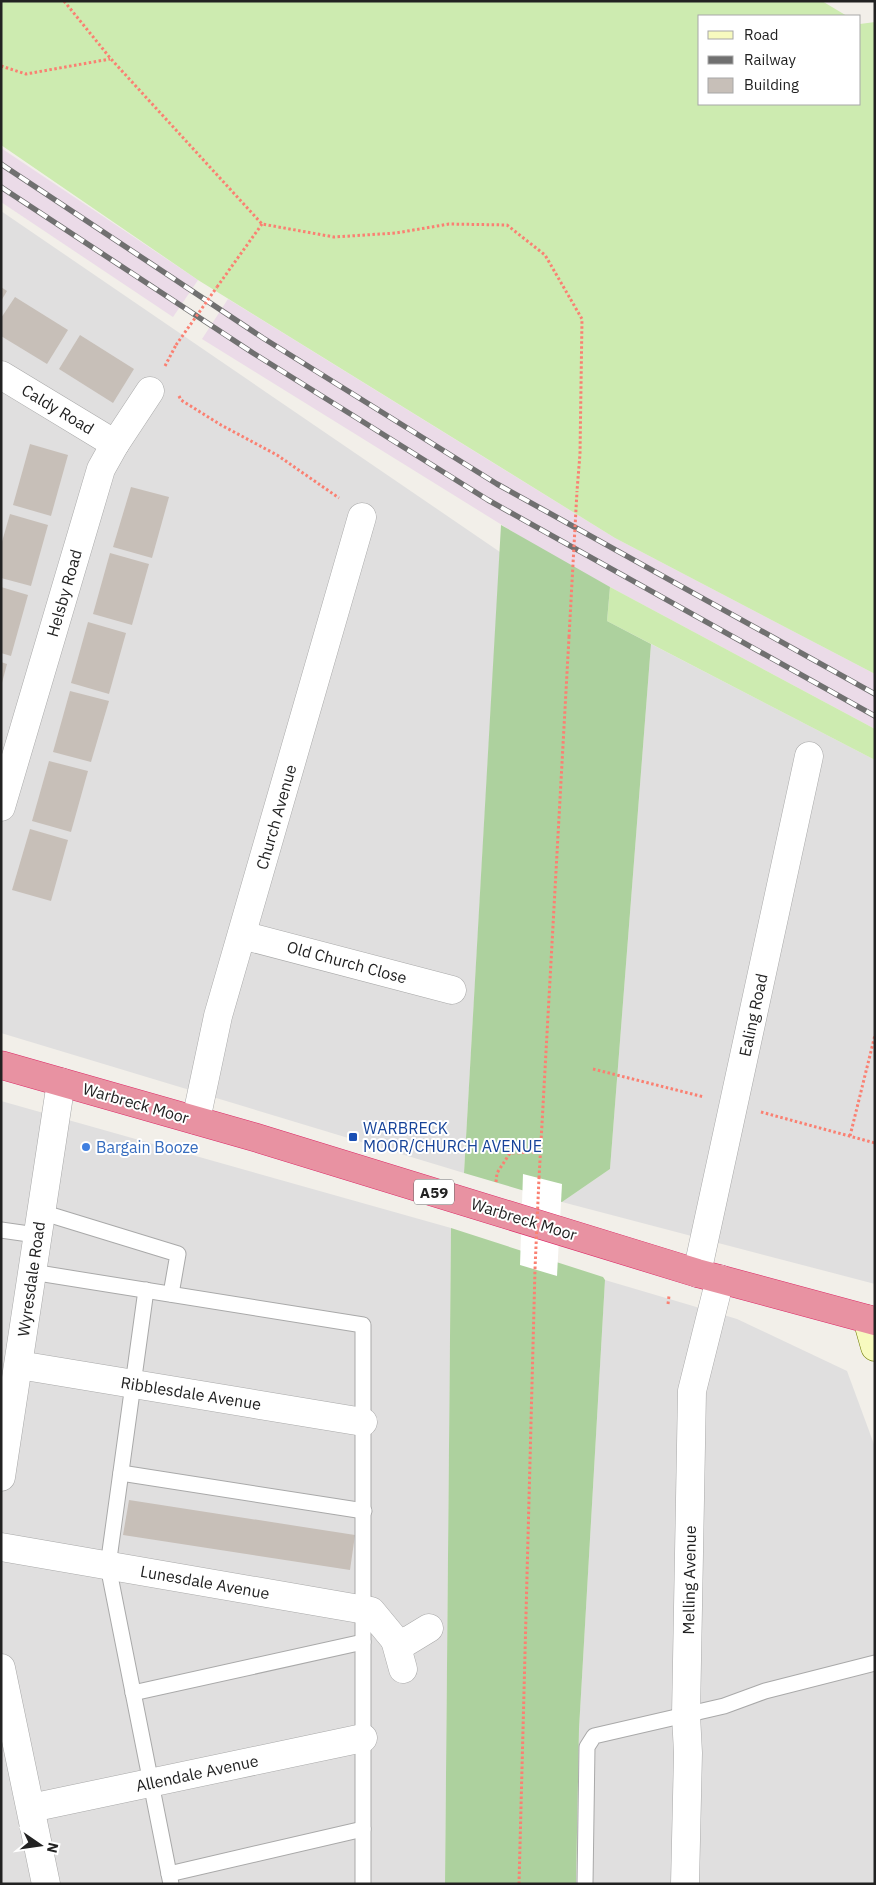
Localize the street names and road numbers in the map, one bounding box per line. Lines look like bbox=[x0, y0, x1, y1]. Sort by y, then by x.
street label: Caldy Road bbox=[18, 380, 98, 438]
street label: Helsby Road bbox=[42, 547, 86, 639]
street label: Church Avenue bbox=[251, 762, 301, 872]
street label: Old Church Close bbox=[285, 936, 409, 988]
street label: Ealing Road bbox=[734, 972, 772, 1058]
street label: Warbreck Moor bbox=[81, 1078, 191, 1128]
road number: A59 bbox=[414, 1180, 454, 1204]
street label: Warbreck Moor bbox=[469, 1193, 579, 1245]
street label: Wyresdale Road bbox=[13, 1220, 49, 1338]
street label: Ribblesdale Avenue bbox=[119, 1372, 263, 1414]
street label: Melling Avenue bbox=[678, 1525, 700, 1635]
street label: Lunesdale Avenue bbox=[139, 1561, 271, 1603]
street label: Allendale Avenue bbox=[134, 1750, 260, 1796]

